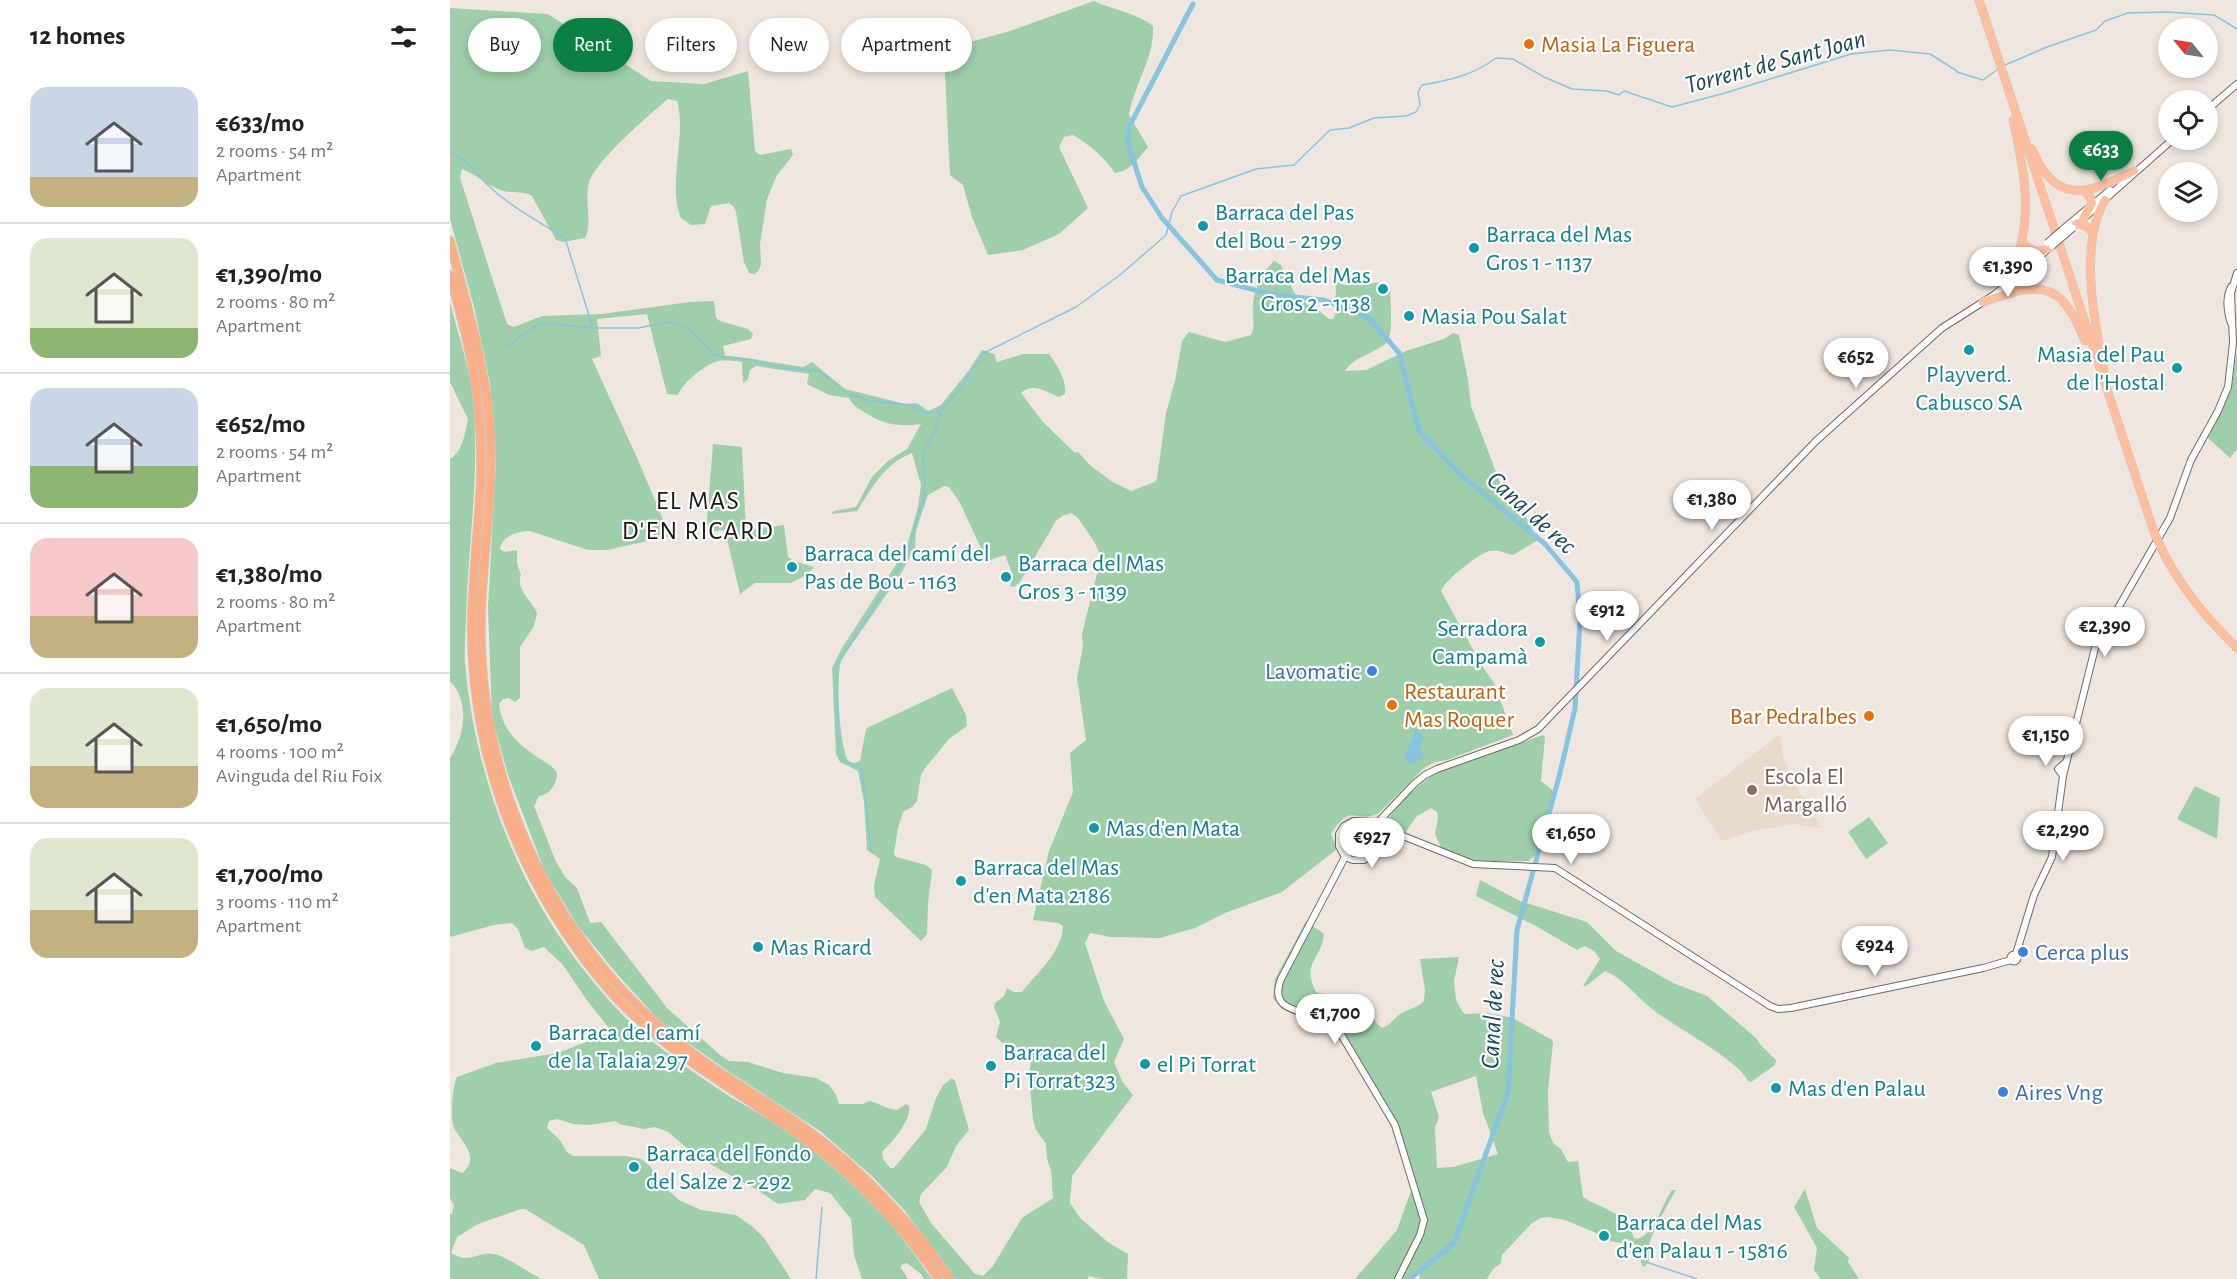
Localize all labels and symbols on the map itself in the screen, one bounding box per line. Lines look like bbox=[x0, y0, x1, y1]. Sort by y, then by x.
north arrow bbox=[2158, 18, 2218, 78]
water label: Torrent de Sant Joan bbox=[1682, 25, 1869, 99]
place label: Masia La Figuera bbox=[1541, 33, 1695, 57]
marker: Masia La Figuera bbox=[1522, 37, 1536, 51]
pin: €633 bbox=[2065, 131, 2137, 182]
place label: Barraca del Pas del Bou - 2199 bbox=[1215, 201, 1354, 253]
marker: Barraca del Pas del Bou - 2199 bbox=[1196, 219, 1210, 233]
place label: Barraca del Mas Gros 1 - 1137 bbox=[1486, 223, 1632, 275]
marker: Barraca del Mas Gros 1 - 1137 bbox=[1467, 241, 1481, 255]
pin: €1,390 bbox=[1959, 247, 2057, 298]
place label: Barraca del Mas Gros 2 - 1138 bbox=[1225, 264, 1371, 316]
marker: Barraca del Mas Gros 2 - 1138 bbox=[1376, 282, 1390, 296]
place label: Masia Pou Salat bbox=[1421, 305, 1567, 329]
marker: Masia Pou Salat bbox=[1402, 309, 1416, 323]
pin: €652 bbox=[1820, 338, 1892, 389]
marker: Playverd. Cabusco SA bbox=[1962, 343, 1976, 357]
place label: Masia del Pau de l'Hostal bbox=[2037, 343, 2165, 395]
marker: Masia del Pau de l'Hostal bbox=[2170, 361, 2184, 375]
place label: Playverd. Cabusco SA bbox=[1915, 363, 2023, 415]
water label: Canal de rec bbox=[1482, 466, 1581, 559]
pin: €1,380 bbox=[1663, 480, 1761, 531]
district label: EL MAS D'EN RICARD bbox=[622, 488, 774, 544]
place label: Barraca del camí del Pas de Bou - 1163 bbox=[804, 542, 990, 594]
place label: Barraca del Mas Gros 3 - 1139 bbox=[1018, 552, 1164, 604]
marker: Barraca del camí del Pas de Bou - 1163 bbox=[785, 560, 799, 574]
marker: Barraca del Mas Gros 3 - 1139 bbox=[999, 570, 1013, 584]
pin: €912 bbox=[1571, 591, 1643, 642]
pin: €2,390 bbox=[2056, 607, 2154, 658]
place label: Serradora Campamà bbox=[1432, 617, 1528, 669]
marker: Serradora Campamà bbox=[1533, 635, 1547, 649]
place label: Lavomatic bbox=[1265, 660, 1360, 684]
marker: Lavomatic bbox=[1365, 664, 1379, 678]
place label: Restaurant Mas Roquer bbox=[1404, 680, 1514, 732]
marker: Restaurant Mas Roquer bbox=[1385, 698, 1399, 712]
place label: Bar Pedralbes bbox=[1730, 705, 1857, 729]
marker: Bar Pedralbes bbox=[1862, 709, 1876, 723]
pin: €1,150 bbox=[1997, 716, 2095, 767]
place label: Escola El Margalló bbox=[1764, 765, 1847, 817]
marker: Escola El Margalló bbox=[1745, 783, 1759, 797]
pin: €2,290 bbox=[2014, 811, 2112, 862]
pin: €1,650 bbox=[1522, 814, 1620, 865]
place label: Mas d'en Mata bbox=[1106, 817, 1240, 841]
pin: €927 bbox=[1336, 818, 1408, 869]
marker: Mas d'en Mata bbox=[1087, 821, 1101, 835]
place label: Barraca del Mas d'en Mata 2186 bbox=[973, 856, 1119, 908]
marker: Barraca del Mas d'en Mata 2186 bbox=[954, 874, 968, 888]
pin: €924 bbox=[1839, 926, 1911, 977]
place label: Mas Ricard bbox=[770, 936, 872, 960]
marker: Mas Ricard bbox=[751, 940, 765, 954]
place label: Cerca plus bbox=[2035, 941, 2129, 965]
marker: Cerca plus bbox=[2016, 945, 2030, 959]
water label: Canal de rec bbox=[1477, 958, 1509, 1070]
pin: €1,700 bbox=[1286, 994, 1384, 1045]
place label: Barraca del camí de la Talaia 297 bbox=[548, 1021, 701, 1073]
marker: Barraca del camí de la Talaia 297 bbox=[529, 1039, 543, 1053]
place label: Barraca del Pi Torrat 323 bbox=[1003, 1041, 1116, 1093]
place label: el Pi Torrat bbox=[1157, 1053, 1256, 1077]
marker: el Pi Torrat bbox=[1138, 1057, 1152, 1071]
marker: Barraca del Pi Torrat 323 bbox=[984, 1059, 998, 1073]
place label: Mas d'en Palau bbox=[1788, 1077, 1926, 1101]
marker: Mas d'en Palau bbox=[1769, 1081, 1783, 1095]
place label: Aires Vng bbox=[2015, 1081, 2103, 1105]
marker: Aires Vng bbox=[1996, 1085, 2010, 1099]
place label: Barraca del Fondo del Salze 2 - 292 bbox=[646, 1142, 811, 1194]
marker: Barraca del Fondo del Salze 2 - 292 bbox=[627, 1160, 641, 1174]
place label: Barraca del Mas d'en Palau 1 - 15816 bbox=[1616, 1211, 1788, 1263]
marker: Barraca del Mas d'en Palau 1 - 15816 bbox=[1597, 1229, 1611, 1243]

